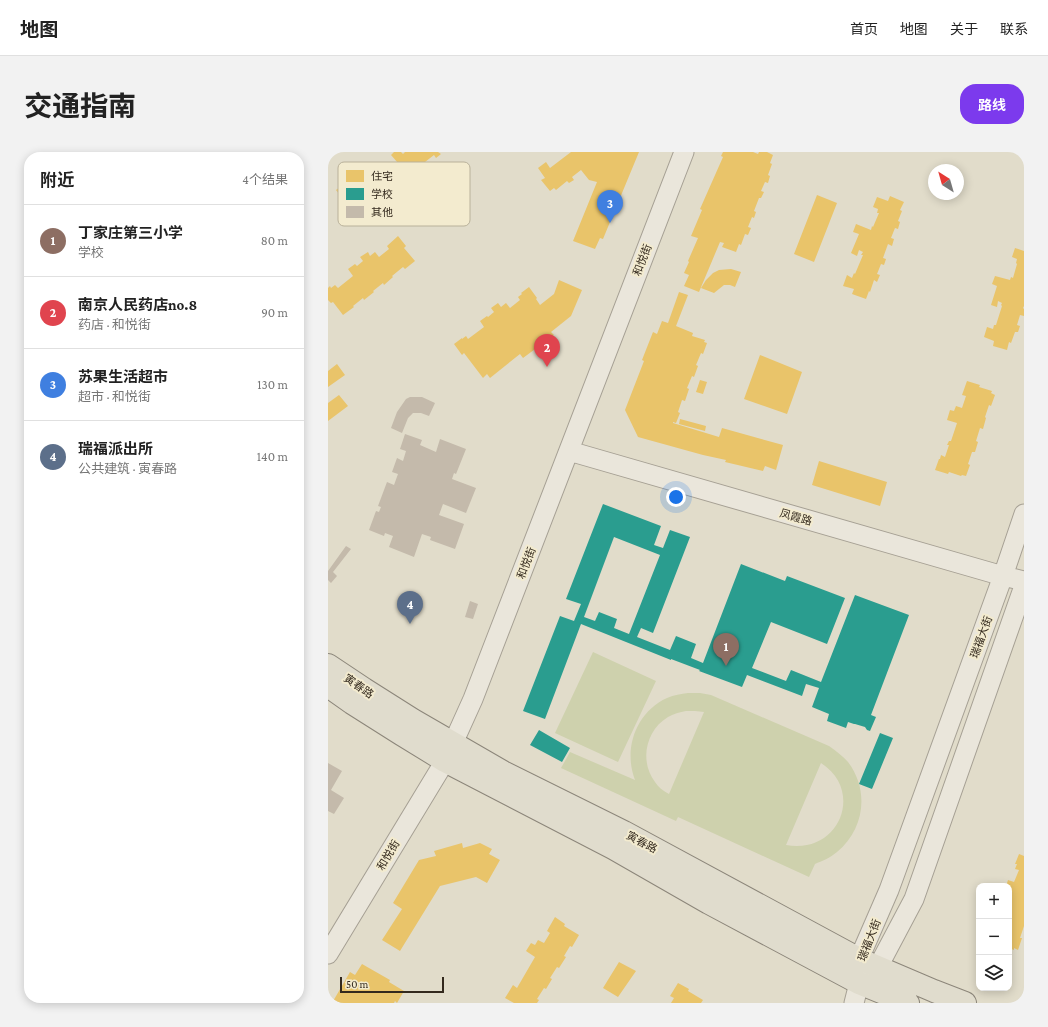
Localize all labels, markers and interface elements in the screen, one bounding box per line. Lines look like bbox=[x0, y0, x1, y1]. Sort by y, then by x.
text: 地图 bbox=[20, 19, 58, 40]
text: 首页 bbox=[850, 21, 878, 37]
text: 地图 bbox=[900, 21, 928, 37]
text: 关于 bbox=[950, 21, 978, 37]
text: 联系 bbox=[1000, 21, 1028, 37]
button: 路线 bbox=[960, 84, 1024, 124]
text: 交通指南 bbox=[24, 91, 136, 122]
legend bbox=[338, 162, 470, 226]
north arrow bbox=[928, 164, 964, 200]
text: 住宅 bbox=[371, 170, 393, 182]
text: 附近 bbox=[40, 171, 74, 190]
text: 4个结果 bbox=[242, 172, 288, 187]
text: 学校 bbox=[371, 188, 393, 200]
pin: 3 bbox=[597, 190, 623, 223]
text: 其他 bbox=[371, 206, 393, 218]
text: 丁家庄第三小学 bbox=[78, 225, 183, 241]
text: 1 bbox=[51, 233, 55, 248]
text: 80 m bbox=[261, 233, 288, 248]
street label: 和悦街 bbox=[630, 242, 654, 278]
text: 学校 bbox=[78, 245, 104, 260]
text: 南京人民药店no.8 bbox=[78, 297, 197, 313]
text: 2 bbox=[50, 305, 56, 320]
text: 90 m bbox=[261, 305, 288, 320]
text: 药店 · 和悦街 bbox=[78, 317, 151, 332]
pin: 2 bbox=[534, 334, 560, 367]
text: 苏果生活超市 bbox=[78, 369, 168, 385]
text: 3 bbox=[50, 377, 56, 392]
text: 130 m bbox=[257, 377, 288, 392]
text: 超市 · 和悦街 bbox=[78, 389, 151, 404]
text: 瑞福派出所 bbox=[78, 441, 153, 457]
text: 4 bbox=[49, 449, 57, 464]
text: 140 m bbox=[257, 449, 288, 464]
text: 公共建筑 · 寅春路 bbox=[78, 461, 177, 476]
your location bbox=[666, 487, 686, 507]
street label: 凤霞路 bbox=[778, 507, 814, 527]
street label: 和悦街 bbox=[514, 545, 538, 581]
pin: 4 bbox=[397, 591, 423, 624]
street label: 瑞福大街 bbox=[968, 614, 994, 660]
pin: 1 bbox=[713, 633, 739, 666]
street label: 寅春路 bbox=[342, 672, 376, 700]
street label: 寅春路 bbox=[625, 829, 659, 855]
street label: 和悦街 bbox=[374, 838, 402, 872]
map controls bbox=[976, 883, 1012, 991]
button: + bbox=[976, 883, 1012, 919]
street label: 瑞福大街 bbox=[856, 917, 882, 963]
button: − bbox=[976, 919, 1012, 955]
button: layers bbox=[976, 955, 1012, 991]
scale bar bbox=[340, 975, 444, 994]
text: 50 m bbox=[346, 978, 368, 990]

